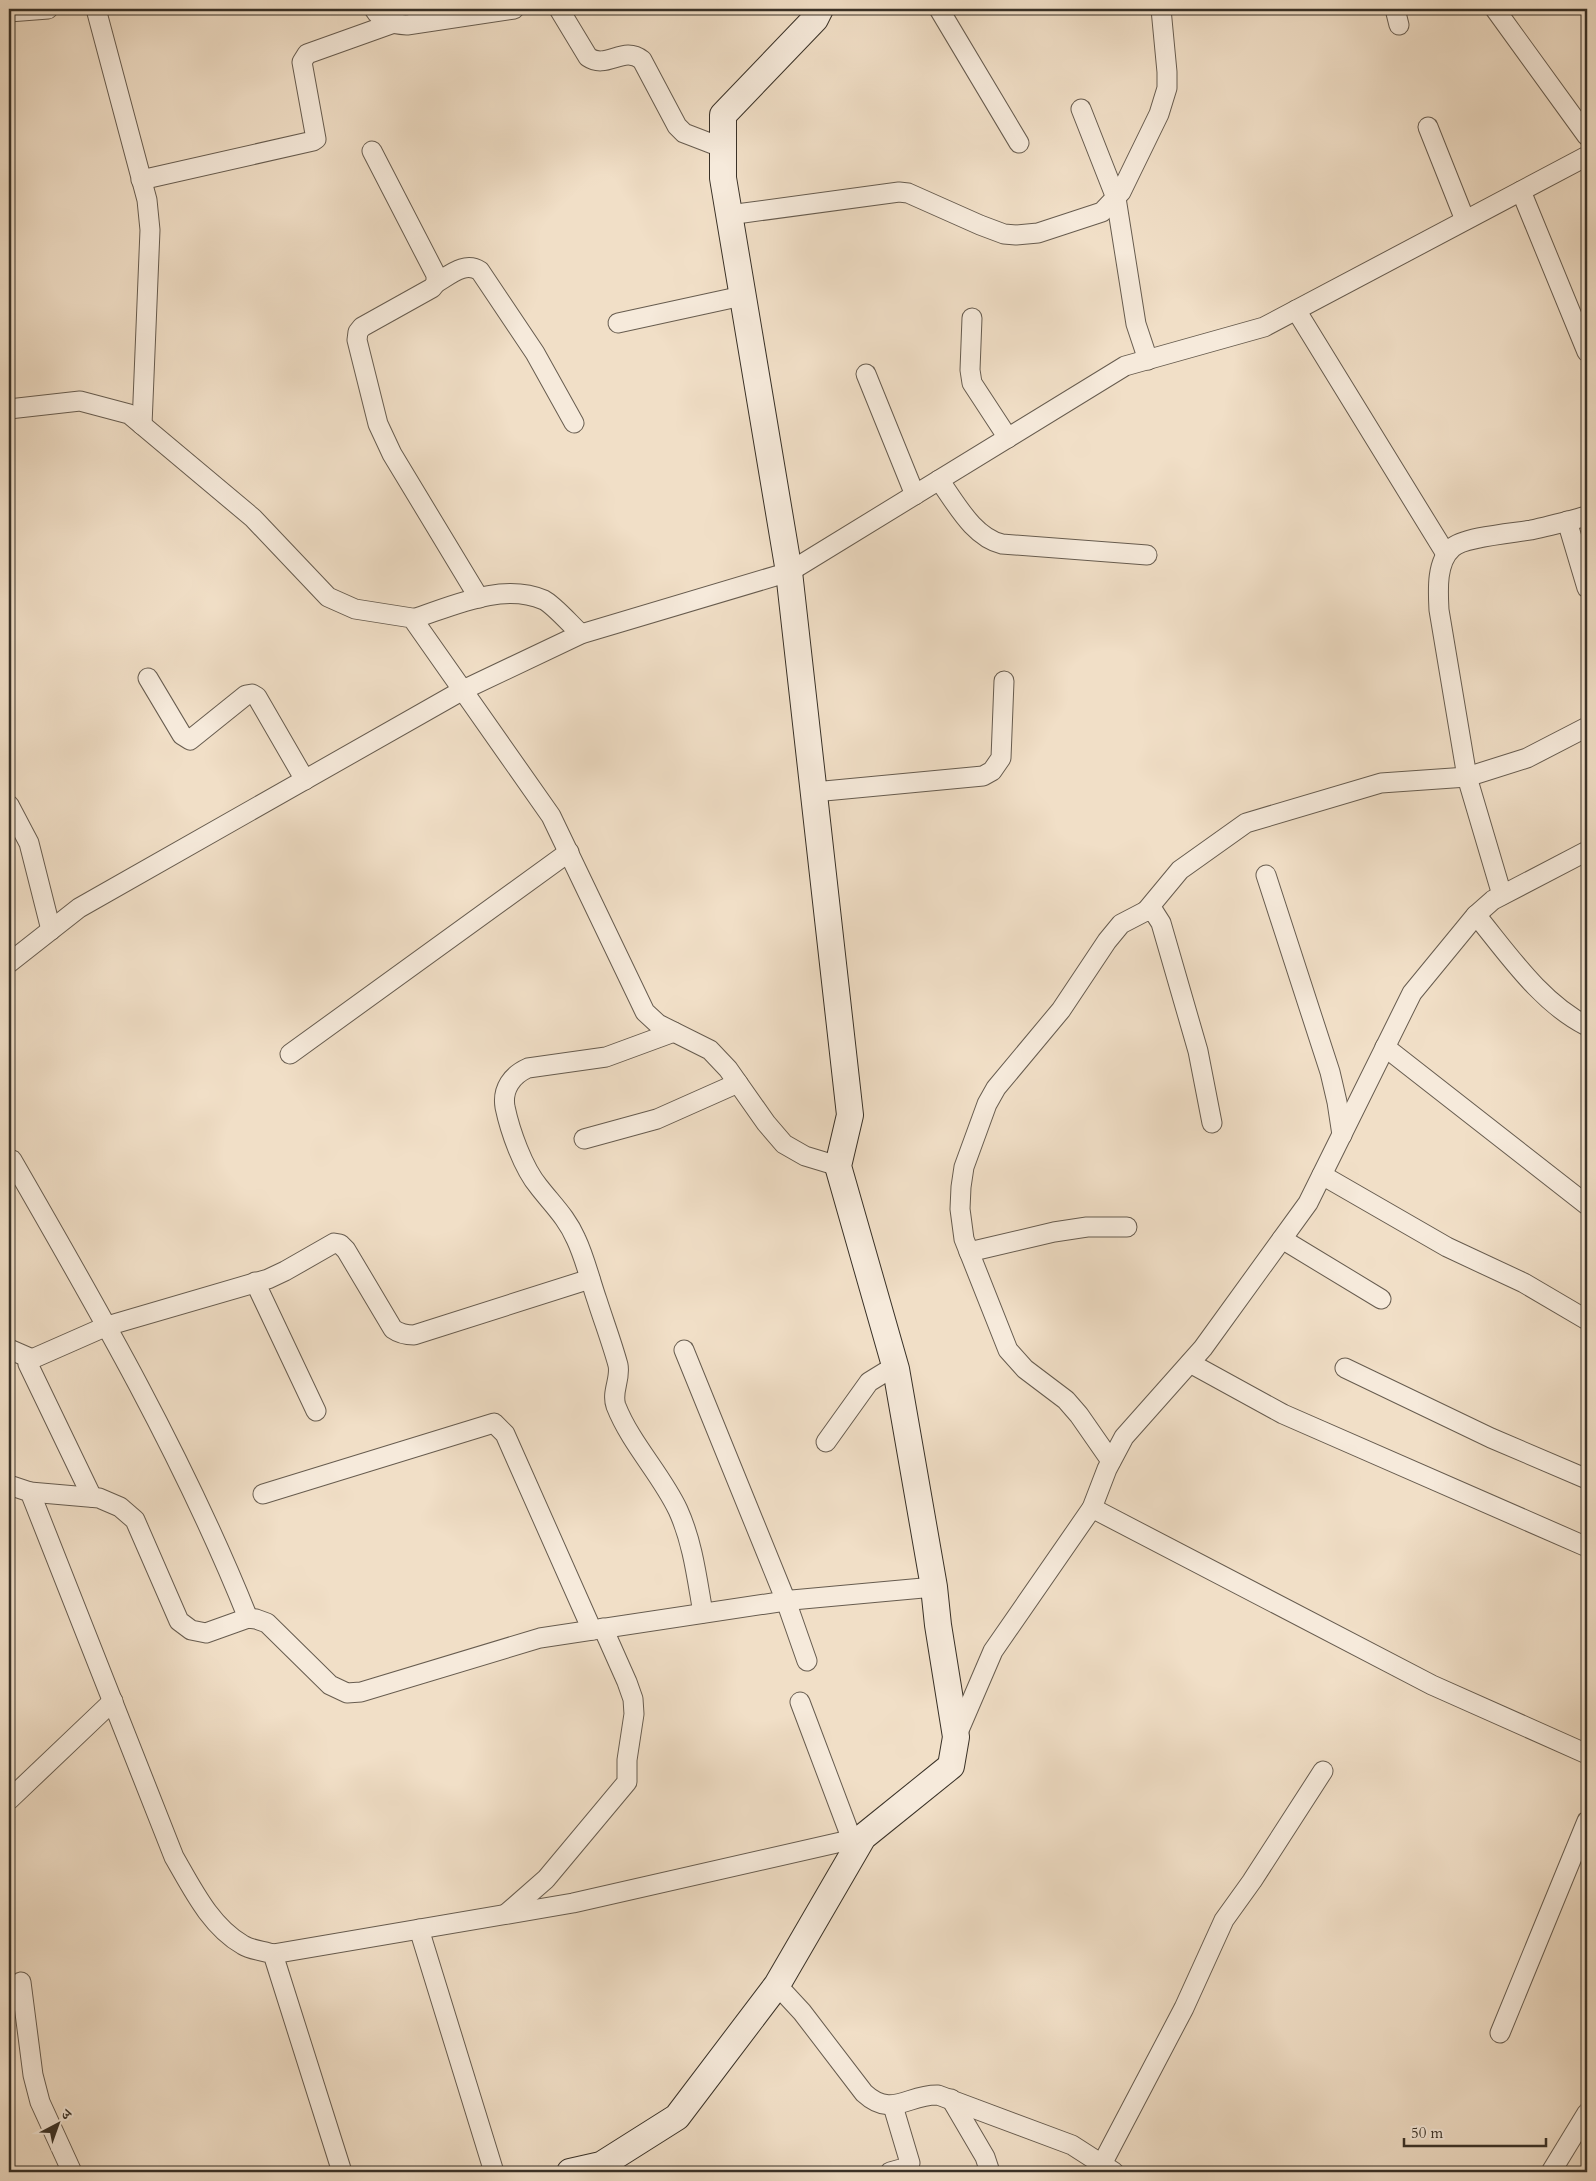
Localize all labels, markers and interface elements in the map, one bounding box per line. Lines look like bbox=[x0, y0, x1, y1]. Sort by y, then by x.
north arrow bbox=[32, 2098, 82, 2148]
text: उ bbox=[57, 2104, 76, 2125]
scale bar bbox=[1404, 2116, 1546, 2148]
text: 50 m bbox=[1411, 2123, 1443, 2143]

